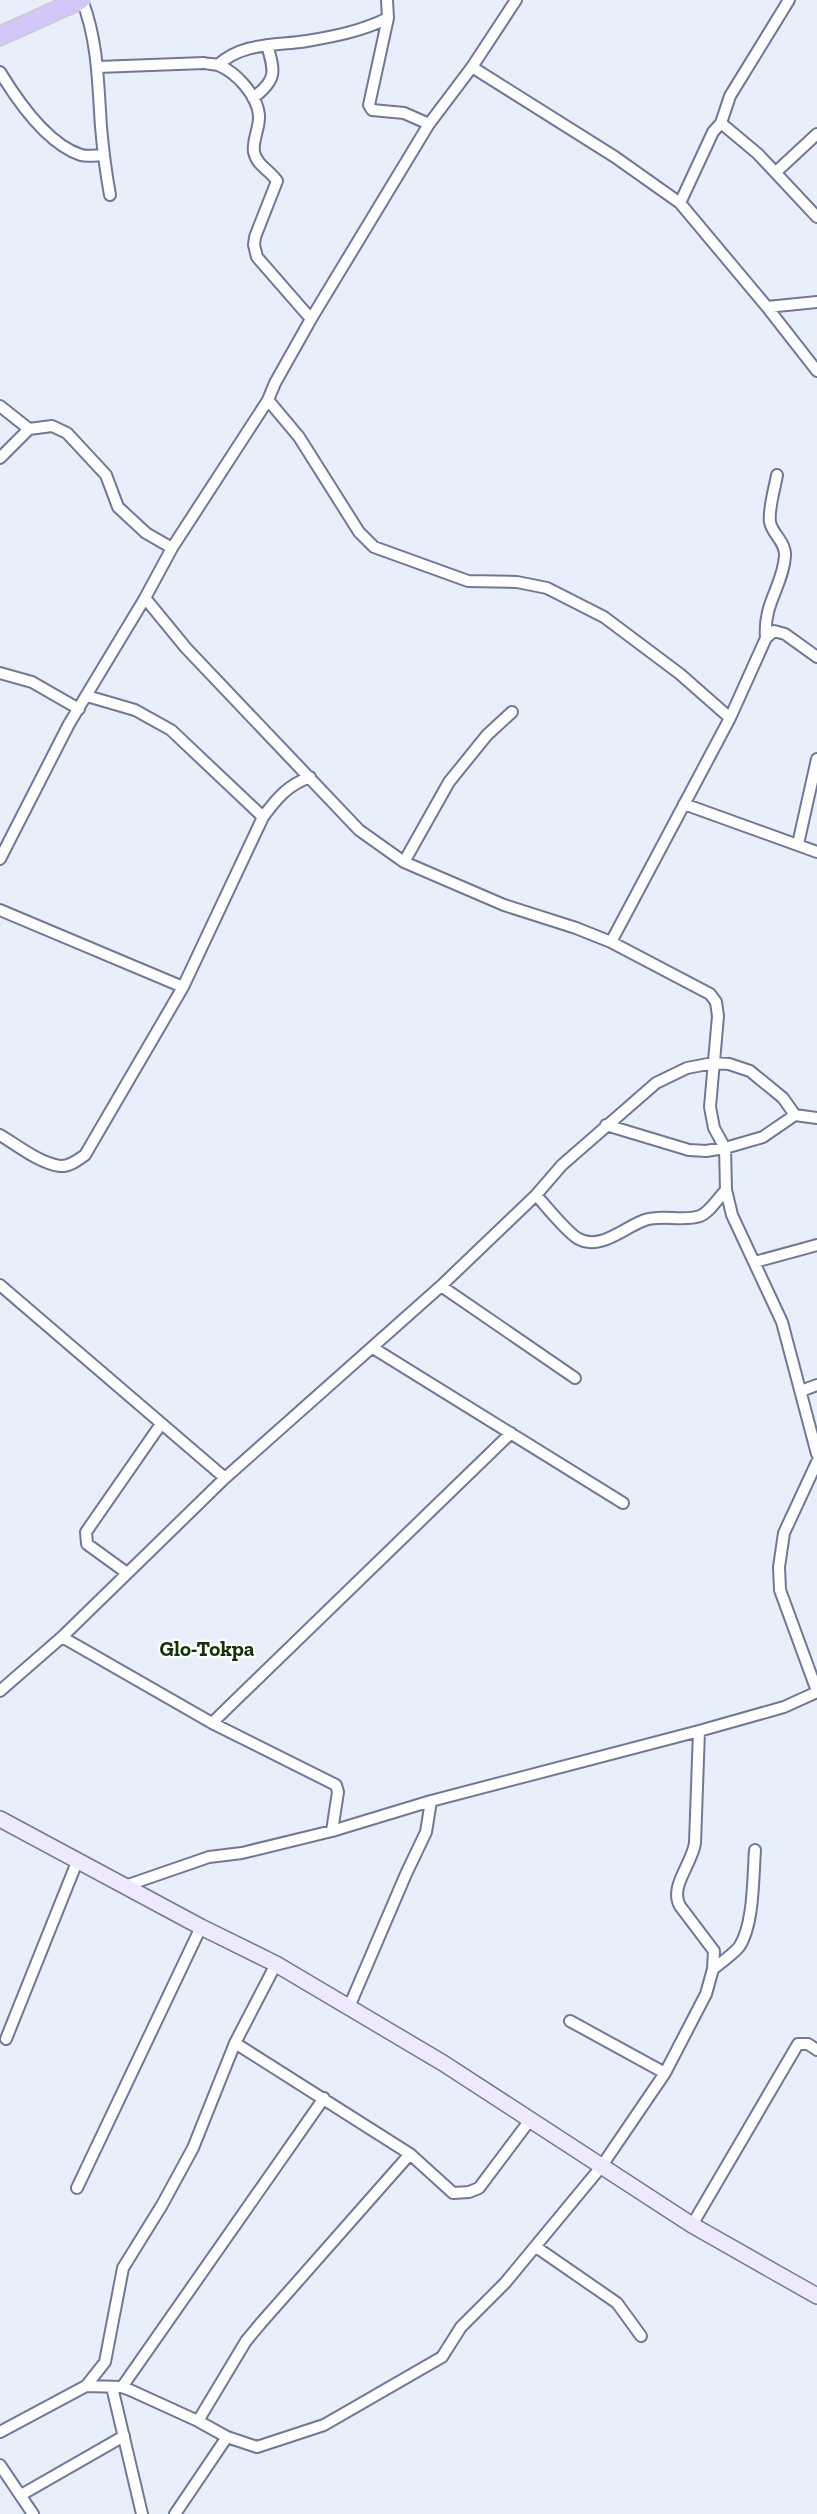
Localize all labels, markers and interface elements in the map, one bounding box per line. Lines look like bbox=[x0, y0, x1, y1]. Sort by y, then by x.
district label: Glo-Tokpa bbox=[160, 1636, 255, 1661]

